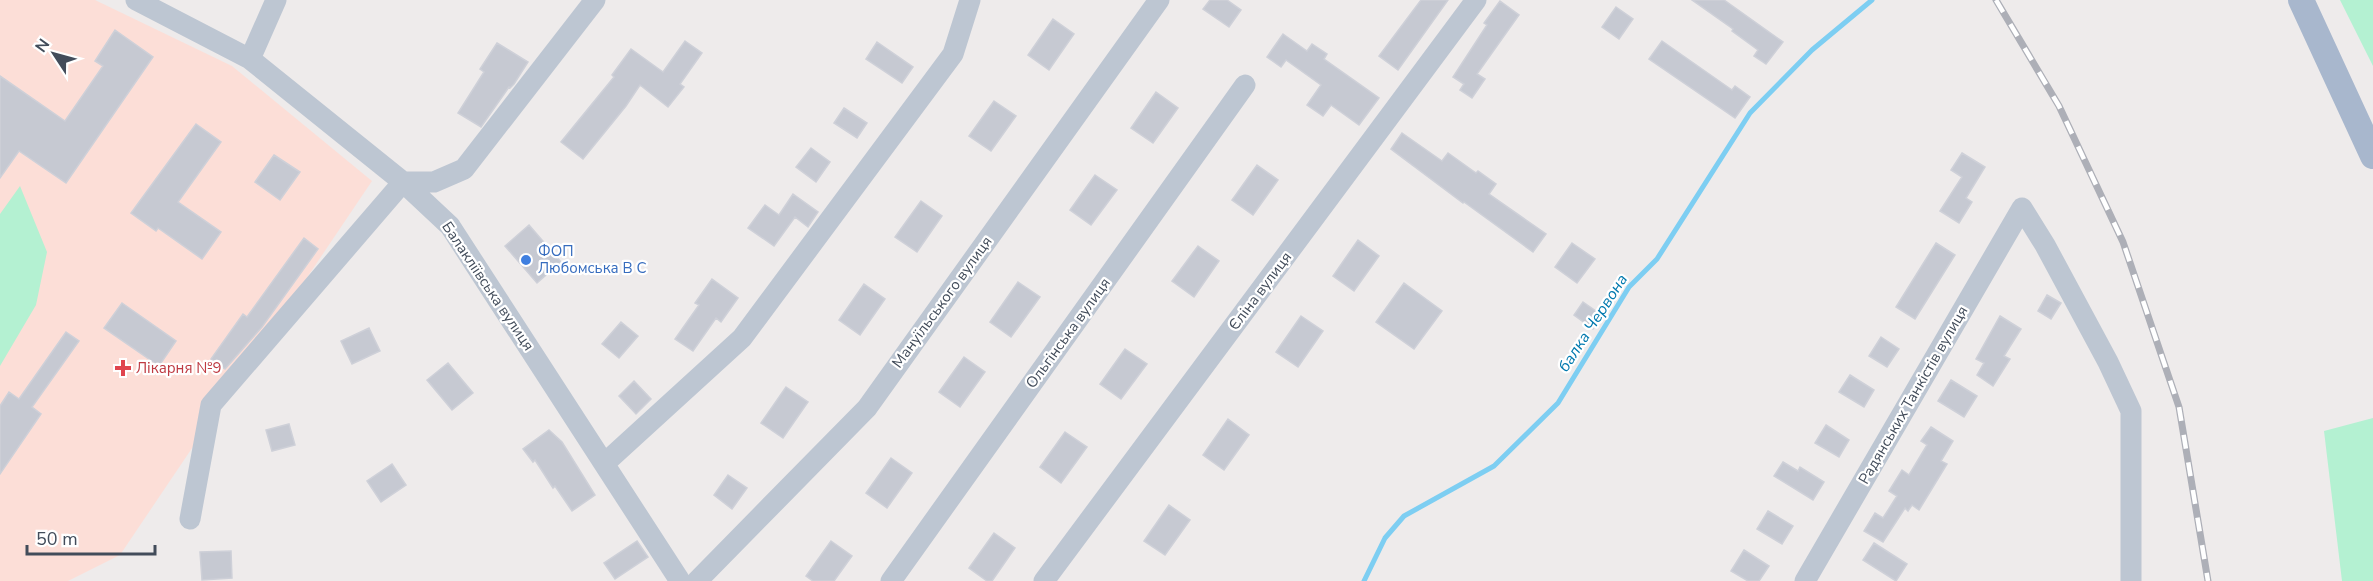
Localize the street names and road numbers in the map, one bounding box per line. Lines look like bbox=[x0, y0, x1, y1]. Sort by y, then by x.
street label: Балакліївська вулиця bbox=[437, 218, 539, 354]
street label: Мануїльського вулиця bbox=[887, 232, 997, 372]
street label: Єліна вулиця bbox=[1224, 248, 1296, 334]
street label: Ольгінська вулиця bbox=[1021, 274, 1115, 392]
street label: Радянських Танкістів вулиця bbox=[1854, 302, 1972, 488]

